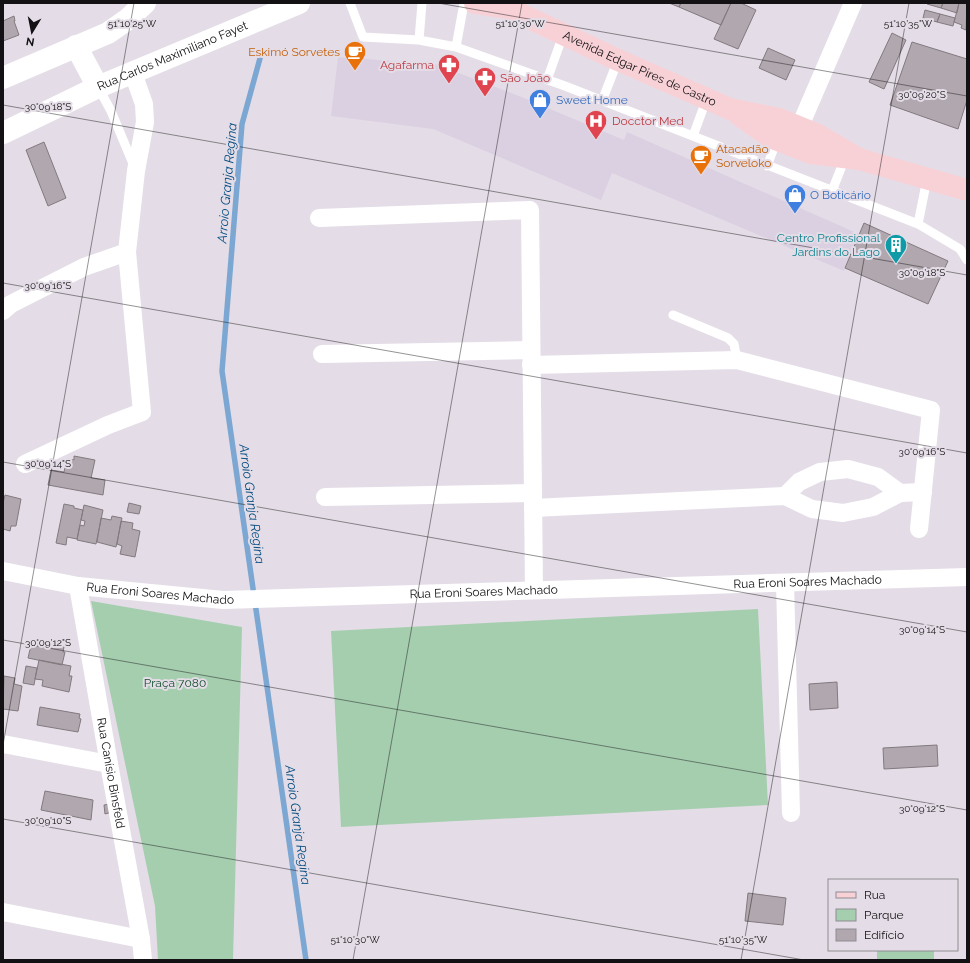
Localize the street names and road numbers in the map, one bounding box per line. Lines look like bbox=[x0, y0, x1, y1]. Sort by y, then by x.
street label: Rua Carlos Maximiliano Fayet bbox=[95, 18, 250, 94]
street label: Avenida Edgar Pires de Castro bbox=[561, 28, 718, 109]
street label: Rua Eroni Soares Machado bbox=[733, 573, 882, 591]
street label: Rua Eroni Soares Machado bbox=[86, 580, 234, 607]
street label: Rua Eroni Soares Machado bbox=[409, 583, 558, 601]
street label: Rua Canísio Binsfeld bbox=[94, 717, 128, 830]

